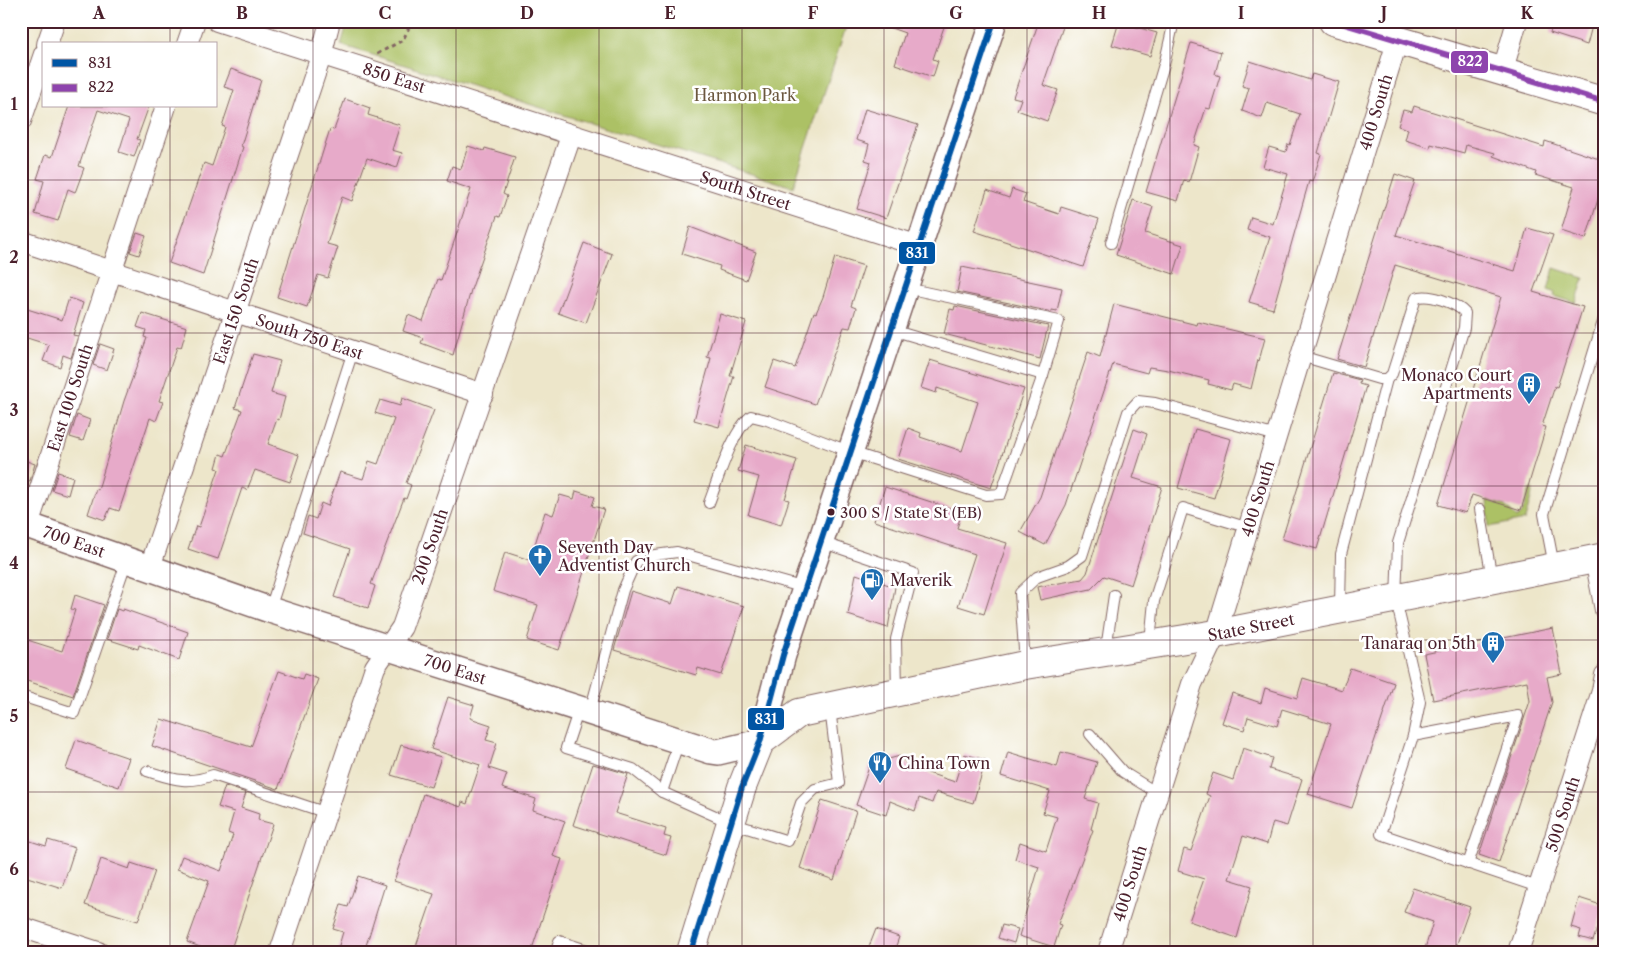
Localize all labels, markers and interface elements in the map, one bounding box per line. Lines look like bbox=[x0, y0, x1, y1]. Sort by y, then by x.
text: A bbox=[92, 3, 106, 23]
text: B bbox=[236, 3, 248, 23]
text: C bbox=[379, 3, 391, 23]
text: D bbox=[520, 3, 534, 23]
text: E bbox=[664, 3, 676, 23]
text: F bbox=[808, 3, 819, 23]
text: G bbox=[949, 3, 963, 23]
text: H bbox=[1092, 3, 1106, 23]
text: I bbox=[1238, 3, 1245, 23]
text: J bbox=[1378, 3, 1387, 23]
text: K bbox=[1521, 3, 1535, 23]
legend bbox=[42, 42, 218, 108]
line badge: 822 bbox=[1450, 50, 1489, 74]
text: 822 bbox=[1457, 52, 1483, 70]
text: 831 bbox=[88, 53, 112, 72]
street label: 850 East bbox=[360, 58, 428, 97]
street label: 400 South bbox=[1354, 72, 1397, 153]
text: 822 bbox=[88, 77, 114, 96]
park label: Harmon Park bbox=[694, 85, 797, 105]
text: 1 bbox=[10, 94, 18, 114]
street label: South Street bbox=[697, 166, 794, 214]
line badge: 831 bbox=[898, 241, 936, 265]
text: 831 bbox=[906, 244, 929, 262]
text: 2 bbox=[9, 247, 19, 267]
street label: East 150 South bbox=[209, 255, 263, 367]
street label: South 750 East bbox=[253, 309, 366, 364]
street label: East 100 South bbox=[43, 341, 97, 454]
place label: Monaco Court Apartments bbox=[1401, 365, 1512, 403]
building icon: Monaco Court Apartments bbox=[1516, 371, 1542, 405]
text: 3 bbox=[9, 400, 19, 420]
street label: 400 South bbox=[1236, 458, 1279, 539]
place label: 300 S / State St (EB) bbox=[840, 503, 982, 522]
street label: 200 South bbox=[408, 506, 452, 587]
marker: 300 S / State St (EB) bbox=[826, 507, 836, 517]
street label: 700 East bbox=[40, 521, 108, 562]
place label: Seventh Day Adventist Church bbox=[557, 537, 691, 575]
church icon: Seventh Day Adventist Church bbox=[527, 543, 553, 577]
text: 4 bbox=[9, 553, 19, 573]
fuel station icon: Maverik bbox=[859, 567, 885, 601]
place label: Maverik bbox=[890, 570, 953, 590]
street label: State Street bbox=[1206, 609, 1296, 645]
building icon: Tanaraq on 5th bbox=[1480, 630, 1506, 664]
place label: Tanaraq on 5th bbox=[1361, 633, 1476, 653]
street label: 700 East bbox=[421, 650, 489, 689]
text: 5 bbox=[10, 706, 19, 726]
line badge: 831 bbox=[747, 707, 785, 731]
text: 831 bbox=[755, 710, 778, 728]
restaurant icon: China Town bbox=[867, 750, 893, 784]
place label: China Town bbox=[898, 753, 990, 773]
street label: 500 South bbox=[1541, 774, 1584, 854]
street label: 400 South bbox=[1108, 843, 1151, 924]
text: 6 bbox=[9, 859, 19, 879]

